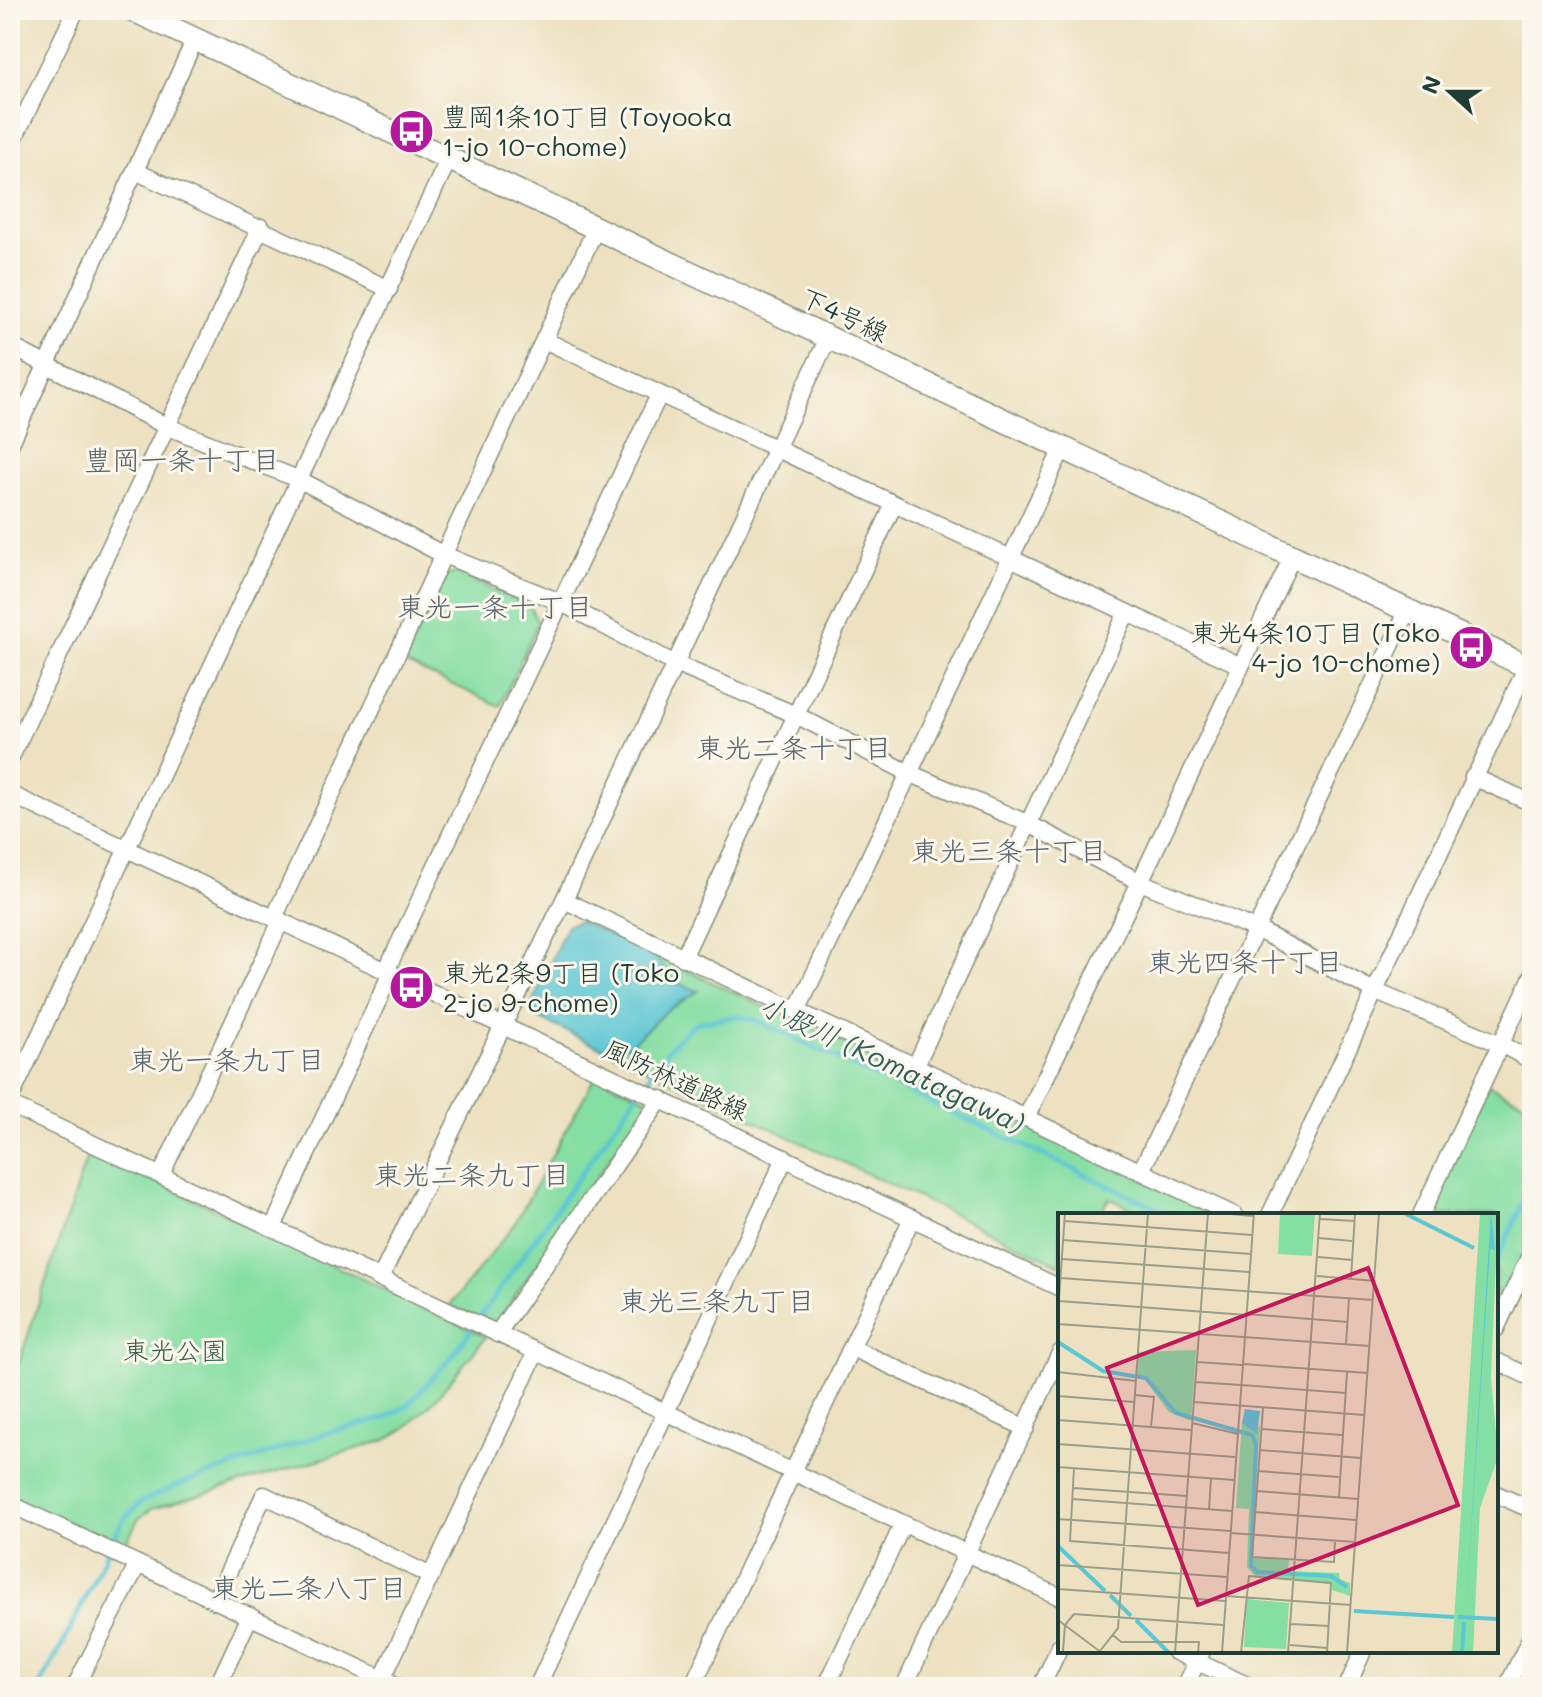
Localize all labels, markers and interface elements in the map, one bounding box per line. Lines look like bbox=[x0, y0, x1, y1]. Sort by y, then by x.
north arrow bbox=[1410, 52, 1490, 132]
text: N bbox=[1414, 72, 1447, 98]
place label: 豊岡1条10丁目 (Toyooka 1-jo 10-chome) bbox=[442, 99, 733, 163]
bus stop icon: 豊岡1条10丁目 (Toyooka 1-jo 10-chome) bbox=[387, 108, 435, 156]
street label: 下4号線 bbox=[795, 279, 894, 349]
district label: 豊岡一条十丁目 bbox=[84, 441, 280, 477]
district label: 東光一条十丁目 bbox=[397, 588, 593, 624]
place label: 東光4条10丁目 (Toko 4-jo 10-chome) bbox=[1191, 615, 1440, 679]
bus stop icon: 東光4条10丁目 (Toko 4-jo 10-chome) bbox=[1447, 624, 1495, 672]
district label: 東光二条十丁目 bbox=[696, 729, 892, 765]
district label: 東光三条十丁目 bbox=[911, 832, 1107, 868]
district label: 東光四条十丁目 bbox=[1147, 943, 1343, 979]
place label: 東光2条9丁目 (Toko 2-jo 9-chome) bbox=[443, 955, 679, 1019]
bus stop icon: 東光2条9丁目 (Toko 2-jo 9-chome) bbox=[388, 964, 436, 1012]
water label: 小股川 (Komatagawa) bbox=[754, 986, 1031, 1140]
street label: 風防林道路線 bbox=[599, 1031, 754, 1127]
district label: 東光一条九丁目 bbox=[129, 1041, 325, 1077]
district label: 東光二条九丁目 bbox=[374, 1156, 570, 1192]
inset map bbox=[1058, 1213, 1498, 1653]
district label: 東光三条九丁目 bbox=[619, 1282, 815, 1318]
park label: 東光公園 bbox=[123, 1333, 227, 1367]
district label: 東光二条八丁目 bbox=[211, 1569, 407, 1605]

